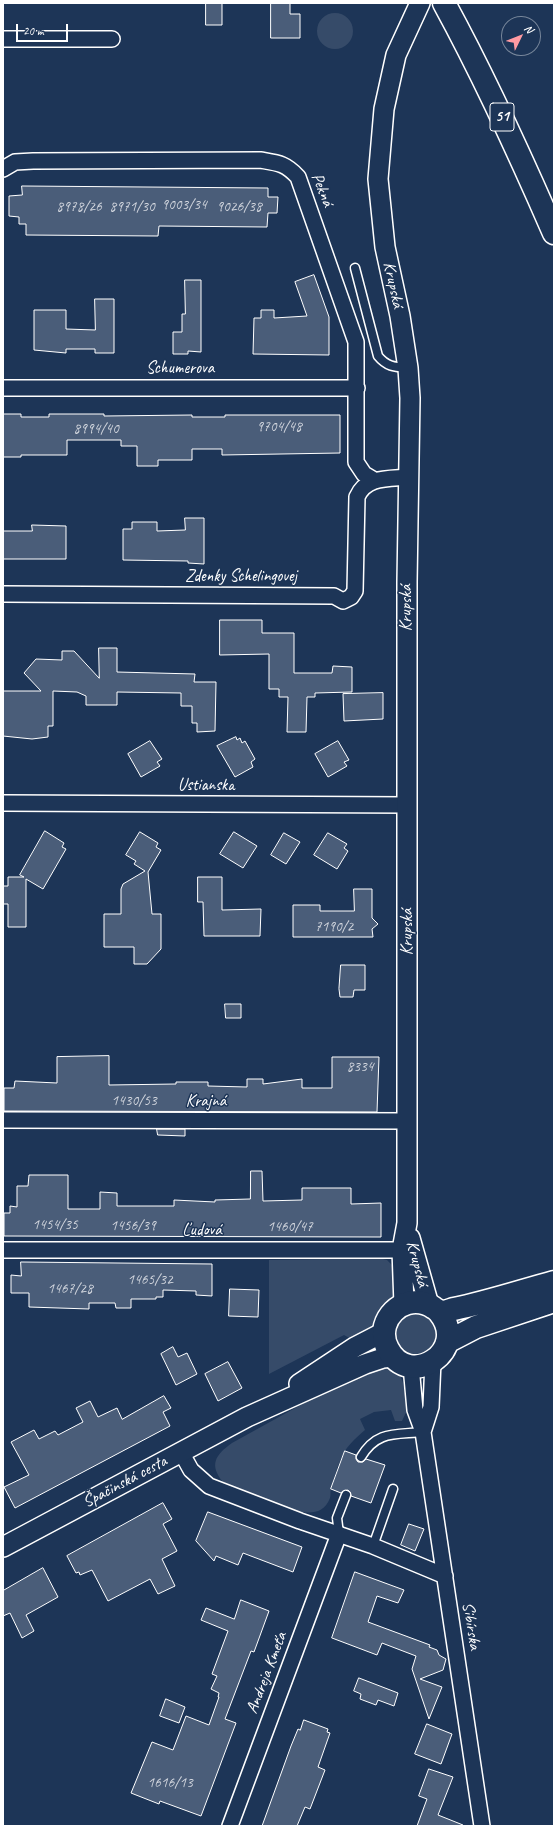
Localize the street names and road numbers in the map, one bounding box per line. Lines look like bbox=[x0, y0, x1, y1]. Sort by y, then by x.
road number: 51 bbox=[490, 103, 514, 131]
street label: Pekná bbox=[306, 170, 338, 210]
street label: Krupská bbox=[378, 260, 408, 310]
street label: Schumerova bbox=[146, 359, 214, 379]
street label: Zdenky Schelingovej bbox=[185, 567, 297, 587]
street label: Krupská bbox=[397, 585, 417, 631]
street label: Ustianska bbox=[178, 776, 234, 796]
street label: Krupská bbox=[398, 909, 418, 955]
street label: Krajná bbox=[186, 1092, 226, 1112]
street label: Ľudová bbox=[182, 1221, 222, 1241]
street label: Krupská bbox=[401, 1239, 433, 1289]
street label: Špačinská cesta bbox=[79, 1451, 171, 1513]
street label: Sibírska bbox=[457, 1601, 485, 1651]
street label: Andreja Kmeťa bbox=[242, 1629, 292, 1717]

